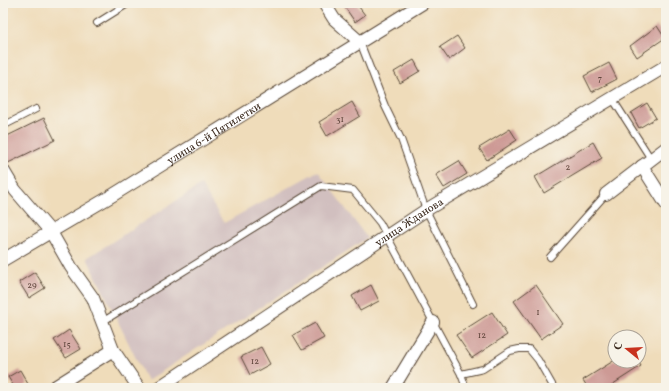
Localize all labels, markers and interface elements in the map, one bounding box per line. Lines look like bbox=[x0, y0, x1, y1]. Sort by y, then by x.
house number: 7 bbox=[598, 72, 602, 85]
street label: улица 6-й Пятилетки bbox=[165, 99, 264, 169]
house number: 31 bbox=[336, 113, 344, 126]
house number: 2 bbox=[566, 161, 571, 174]
street label: улица Жданова bbox=[373, 195, 447, 251]
house number: 29 bbox=[27, 279, 37, 292]
house number: 1 bbox=[536, 306, 540, 319]
house number: 12 bbox=[478, 329, 486, 342]
north arrow bbox=[607, 329, 647, 369]
house number: 15 bbox=[63, 338, 71, 351]
text: С bbox=[611, 341, 627, 352]
house number: 12 bbox=[251, 355, 259, 368]

